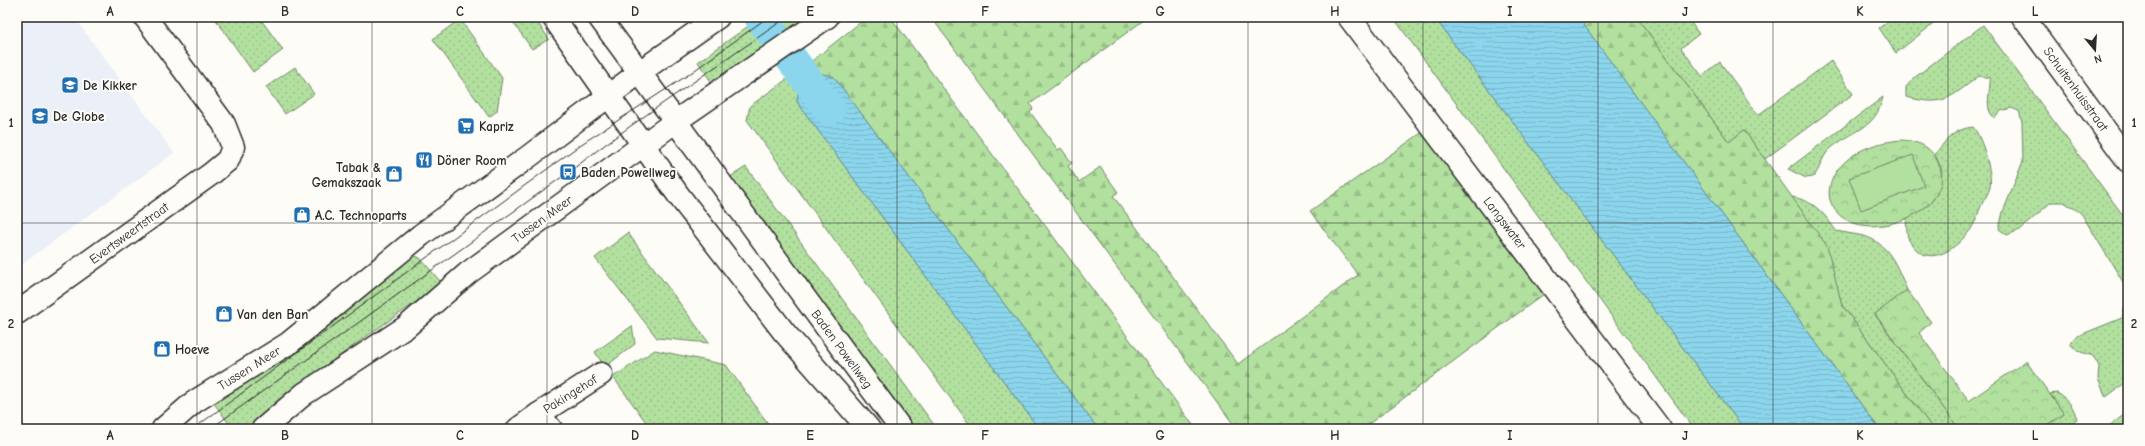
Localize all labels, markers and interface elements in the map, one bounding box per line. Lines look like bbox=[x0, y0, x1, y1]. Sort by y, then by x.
text: A bbox=[106, 4, 114, 19]
text: B bbox=[281, 4, 289, 19]
text: C bbox=[456, 4, 464, 19]
text: D bbox=[631, 4, 639, 19]
text: E bbox=[806, 4, 814, 19]
text: F bbox=[981, 4, 989, 19]
text: G bbox=[1155, 4, 1165, 19]
text: H bbox=[1330, 4, 1340, 19]
text: I bbox=[1507, 4, 1513, 19]
text: J bbox=[1682, 4, 1688, 19]
text: K bbox=[1856, 4, 1864, 19]
text: L bbox=[2032, 4, 2039, 19]
north arrow bbox=[2075, 30, 2115, 70]
street label: Schuitenhuisstraat bbox=[2040, 44, 2112, 135]
text: N bbox=[2093, 52, 2103, 66]
school or university icon: De Kikker bbox=[60, 75, 80, 95]
place label: De Kikker bbox=[83, 78, 137, 93]
school or university icon: De Globe bbox=[30, 106, 50, 126]
place label: De Globe bbox=[53, 109, 105, 124]
text: 1 bbox=[8, 115, 14, 130]
text: 1 bbox=[2131, 115, 2137, 130]
supermarket icon: Kapriz bbox=[456, 116, 476, 136]
place label: Kapriz bbox=[479, 119, 514, 134]
restaurant icon: Döner Room bbox=[414, 150, 434, 170]
place label: Döner Room bbox=[437, 153, 507, 168]
place label: Tabak & Gemakszaak bbox=[312, 160, 382, 190]
bus stop icon: Baden Powellweg bbox=[558, 162, 578, 182]
shop icon: Tabak & Gemakszaak bbox=[384, 164, 404, 184]
place label: Baden Powellweg bbox=[581, 165, 676, 180]
street label: Tussen Meer bbox=[509, 191, 576, 246]
street label: Langswater bbox=[1480, 194, 1530, 253]
street label: Evertsweertstraat bbox=[86, 198, 173, 267]
shop icon: A.C. Technoparts bbox=[292, 205, 312, 225]
place label: A.C. Technoparts bbox=[315, 208, 407, 223]
shop icon: Van den Ban bbox=[214, 304, 234, 324]
place label: Van den Ban bbox=[237, 307, 308, 322]
street label: Baden Powellweg bbox=[808, 307, 876, 391]
text: 2 bbox=[8, 316, 14, 331]
text: 2 bbox=[2131, 316, 2137, 331]
shop icon: Hoeve bbox=[152, 339, 172, 359]
place label: Hoeve bbox=[175, 342, 210, 357]
street label: Tussen Meer bbox=[215, 342, 284, 393]
street label: Pakingehof bbox=[540, 371, 601, 416]
text: A bbox=[106, 428, 114, 443]
text: B bbox=[281, 428, 289, 443]
text: C bbox=[456, 428, 464, 443]
text: D bbox=[631, 428, 639, 443]
text: E bbox=[806, 428, 814, 443]
text: F bbox=[981, 428, 989, 443]
text: G bbox=[1155, 428, 1165, 443]
text: H bbox=[1330, 428, 1340, 443]
text: I bbox=[1507, 428, 1513, 443]
text: J bbox=[1682, 428, 1688, 443]
text: K bbox=[1856, 428, 1864, 443]
text: L bbox=[2032, 428, 2039, 443]

